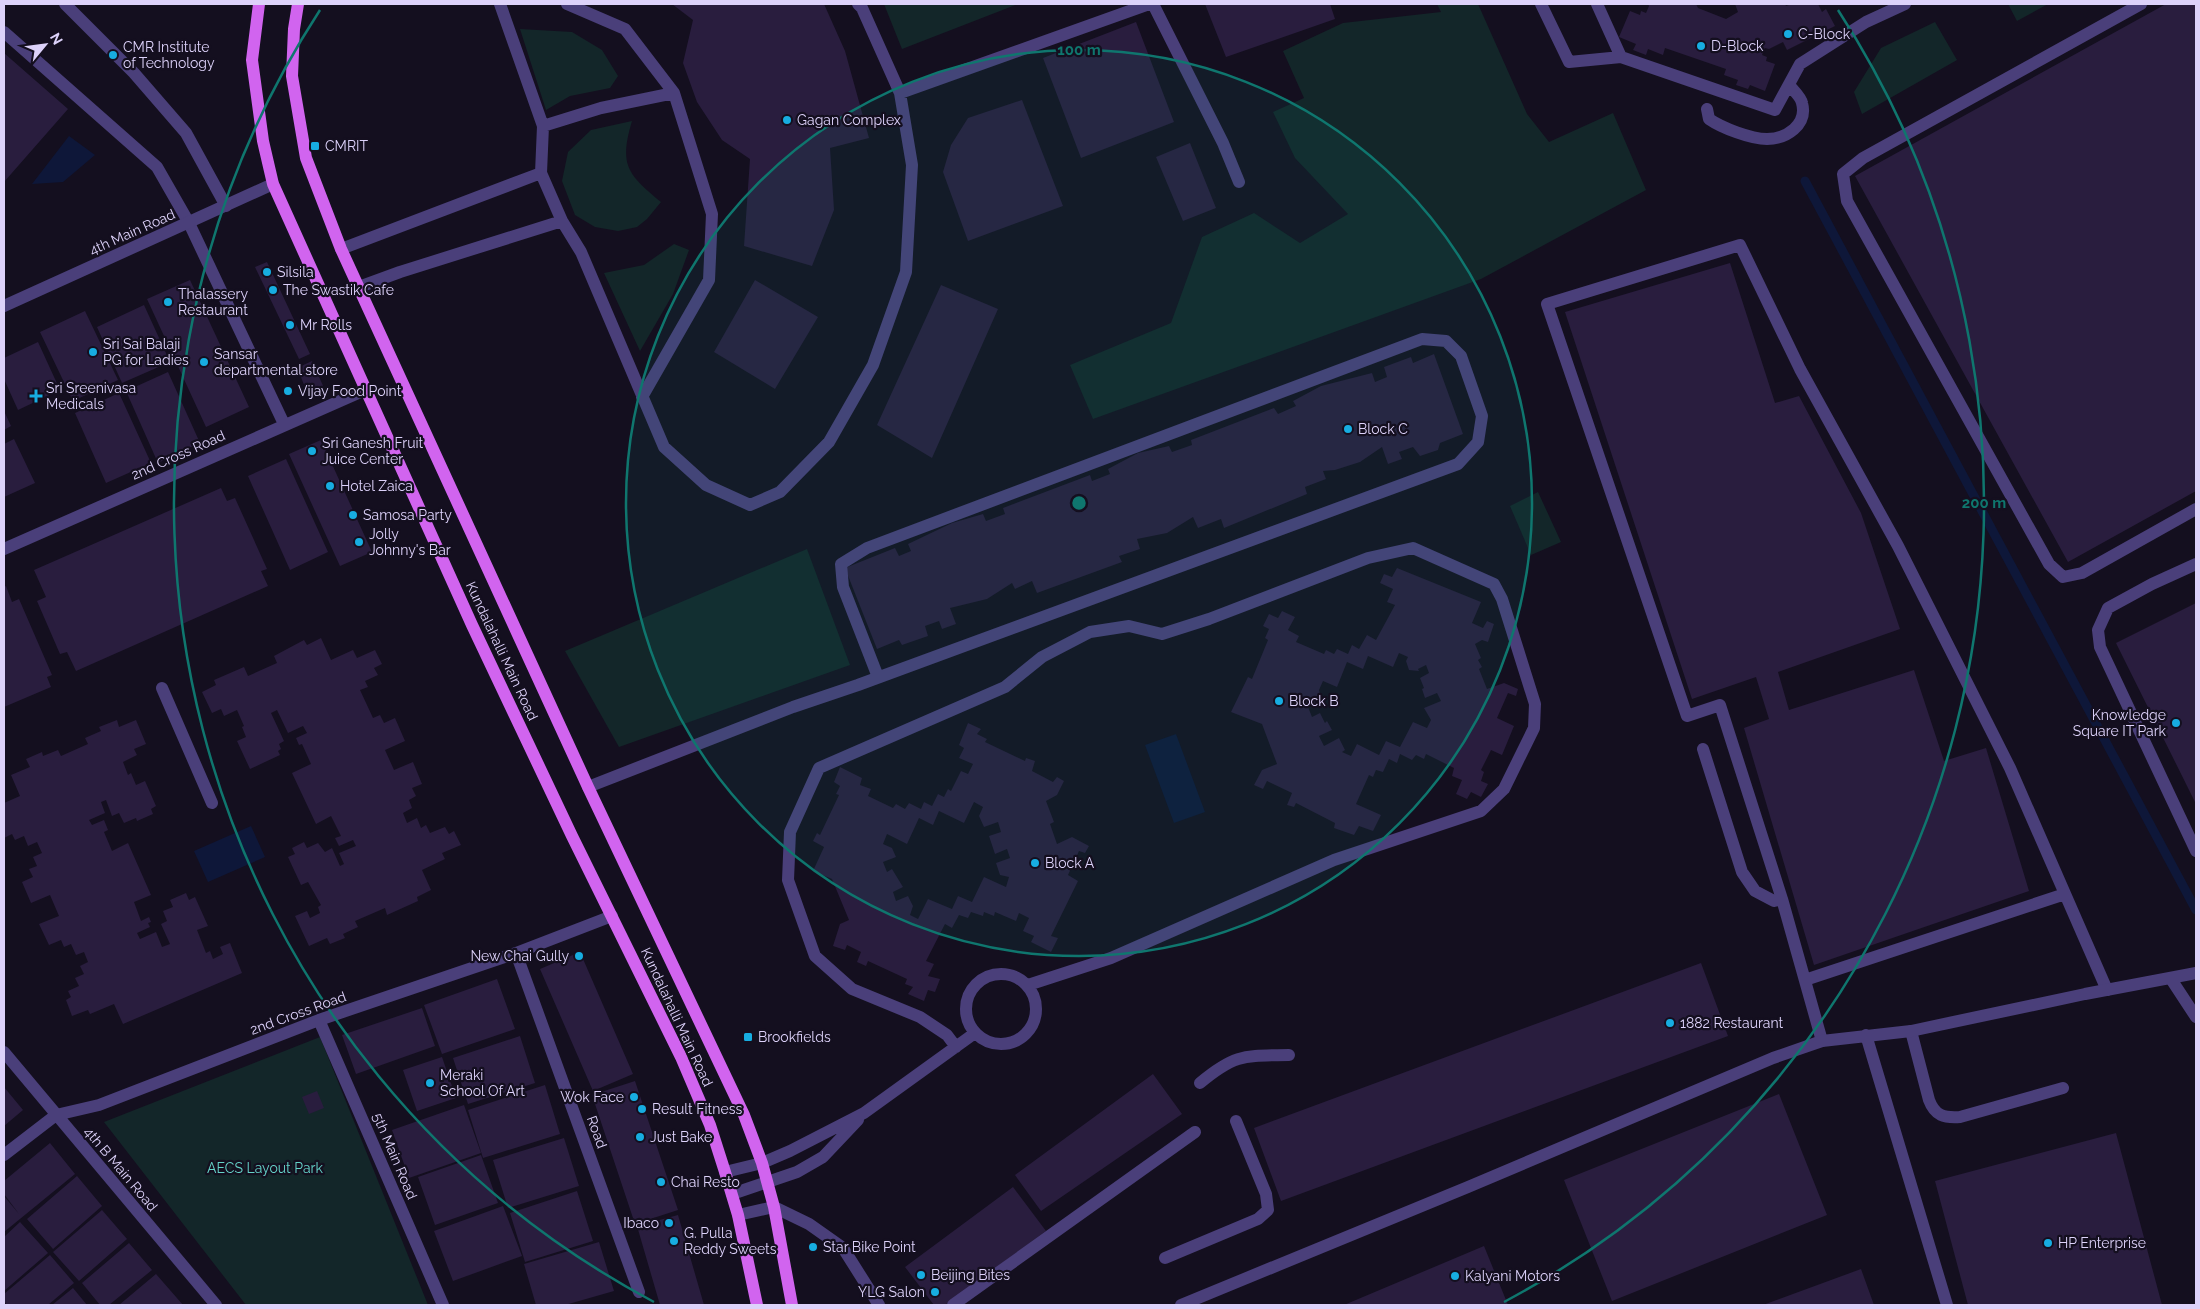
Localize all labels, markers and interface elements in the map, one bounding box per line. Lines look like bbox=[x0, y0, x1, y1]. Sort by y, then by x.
north arrow bbox=[20, 20, 70, 70]
place label: C-Block bbox=[1798, 26, 1851, 42]
marker: C-Block bbox=[1782, 28, 1794, 40]
text: N bbox=[47, 30, 66, 47]
place label: D-Block bbox=[1711, 38, 1764, 54]
place label: CMR Institute of Technology bbox=[123, 39, 215, 71]
marker: D-Block bbox=[1695, 40, 1707, 52]
text: 100 m bbox=[1057, 41, 1101, 59]
marker: CMR Institute of Technology bbox=[107, 49, 119, 61]
place label: Gagan Complex bbox=[797, 112, 901, 128]
marker: Gagan Complex bbox=[781, 114, 793, 126]
place label: CMRIT bbox=[325, 138, 368, 154]
marker: CMRIT bbox=[309, 140, 321, 152]
street label: 4th Main Road bbox=[87, 206, 177, 258]
place label: Silsila bbox=[277, 264, 314, 280]
marker: Silsila bbox=[261, 266, 273, 278]
place label: The Swastik Cafe bbox=[283, 282, 394, 298]
marker: The Swastik Cafe bbox=[267, 284, 279, 296]
place label: Thalassery Restaurant bbox=[178, 286, 248, 318]
marker: Thalassery Restaurant bbox=[162, 296, 174, 308]
place label: Mr Rolls bbox=[300, 317, 352, 333]
marker: Mr Rolls bbox=[284, 319, 296, 331]
place label: Sri Sai Balaji PG for Ladies bbox=[103, 336, 189, 368]
marker: Sri Sai Balaji PG for Ladies bbox=[87, 346, 99, 358]
place label: Sansar departmental store bbox=[214, 346, 338, 378]
marker: Sansar departmental store bbox=[198, 356, 210, 368]
place label: Sri Sreenivasa Medicals bbox=[46, 380, 136, 412]
place label: Vijay Food Point bbox=[298, 383, 402, 399]
marker: Vijay Food Point bbox=[282, 385, 294, 397]
marker: Sri Sreenivasa Medicals bbox=[30, 390, 42, 402]
place label: Block C bbox=[1358, 421, 1408, 437]
marker: Block C bbox=[1342, 423, 1354, 435]
street label: 2nd Cross Road bbox=[129, 427, 227, 483]
place label: Sri Ganesh Fruit Juice Center bbox=[322, 435, 424, 467]
marker: Sri Ganesh Fruit Juice Center bbox=[306, 445, 318, 457]
place label: Hotel Zaica bbox=[340, 478, 413, 494]
marker: Hotel Zaica bbox=[324, 480, 336, 492]
centre of rings bbox=[1070, 494, 1088, 512]
text: 200 m bbox=[1962, 494, 2006, 512]
place label: Samosa Party bbox=[363, 507, 452, 523]
marker: Samosa Party bbox=[347, 509, 359, 521]
place label: Jolly Johnny's Bar bbox=[369, 526, 451, 558]
marker: Jolly Johnny's Bar bbox=[353, 536, 365, 548]
street label: Kundalahalli Main Road bbox=[463, 579, 541, 723]
place label: Block B bbox=[1289, 693, 1338, 709]
marker: Block B bbox=[1273, 695, 1285, 707]
place label: Knowledge Square IT Park bbox=[2073, 707, 2167, 739]
marker: Knowledge Square IT Park bbox=[2170, 717, 2182, 729]
place label: Block A bbox=[1045, 855, 1095, 871]
marker: Block A bbox=[1029, 857, 1041, 869]
street label: Kundalahalli Main Road bbox=[638, 945, 716, 1089]
place label: New Chai Gully bbox=[470, 948, 569, 964]
marker: New Chai Gully bbox=[573, 950, 585, 962]
street label: 2nd Cross Road bbox=[248, 988, 348, 1038]
place label: 1882 Restaurant bbox=[1680, 1015, 1784, 1031]
marker: 1882 Restaurant bbox=[1664, 1017, 1676, 1029]
place label: Brookfields bbox=[758, 1029, 831, 1045]
marker: Brookfields bbox=[742, 1031, 754, 1043]
place label: Meraki School Of Art bbox=[440, 1067, 525, 1099]
marker: Meraki School Of Art bbox=[424, 1077, 436, 1089]
place label: Wok Face bbox=[560, 1089, 624, 1105]
marker: Wok Face bbox=[628, 1091, 640, 1103]
place label: Result Fitness bbox=[652, 1101, 742, 1117]
marker: Result Fitness bbox=[636, 1103, 648, 1115]
street label: 5th Main Road bbox=[370, 1110, 420, 1202]
street label: Road bbox=[584, 1113, 610, 1151]
street label: 4th B Main Road bbox=[81, 1124, 161, 1214]
place label: Just Bake bbox=[650, 1129, 712, 1145]
marker: Just Bake bbox=[634, 1131, 646, 1143]
park label: AECS Layout Park bbox=[207, 1160, 324, 1176]
place label: Chai Resto bbox=[671, 1174, 740, 1190]
marker: Chai Resto bbox=[655, 1176, 667, 1188]
place label: Ibaco bbox=[623, 1215, 659, 1231]
marker: Ibaco bbox=[663, 1217, 675, 1229]
place label: G. Pulla Reddy Sweets bbox=[684, 1225, 777, 1257]
marker: G. Pulla Reddy Sweets bbox=[668, 1235, 680, 1247]
place label: HP Enterprise bbox=[2058, 1235, 2146, 1251]
marker: HP Enterprise bbox=[2042, 1237, 2054, 1249]
place label: Star Bike Point bbox=[823, 1239, 916, 1255]
marker: Star Bike Point bbox=[807, 1241, 819, 1253]
place label: Beijing Bites bbox=[931, 1267, 1010, 1283]
place label: Kalyani Motors bbox=[1465, 1268, 1560, 1284]
marker: Beijing Bites bbox=[915, 1269, 927, 1281]
marker: Kalyani Motors bbox=[1449, 1270, 1461, 1282]
place label: YLG Salon bbox=[858, 1284, 925, 1300]
marker: YLG Salon bbox=[929, 1286, 941, 1298]

